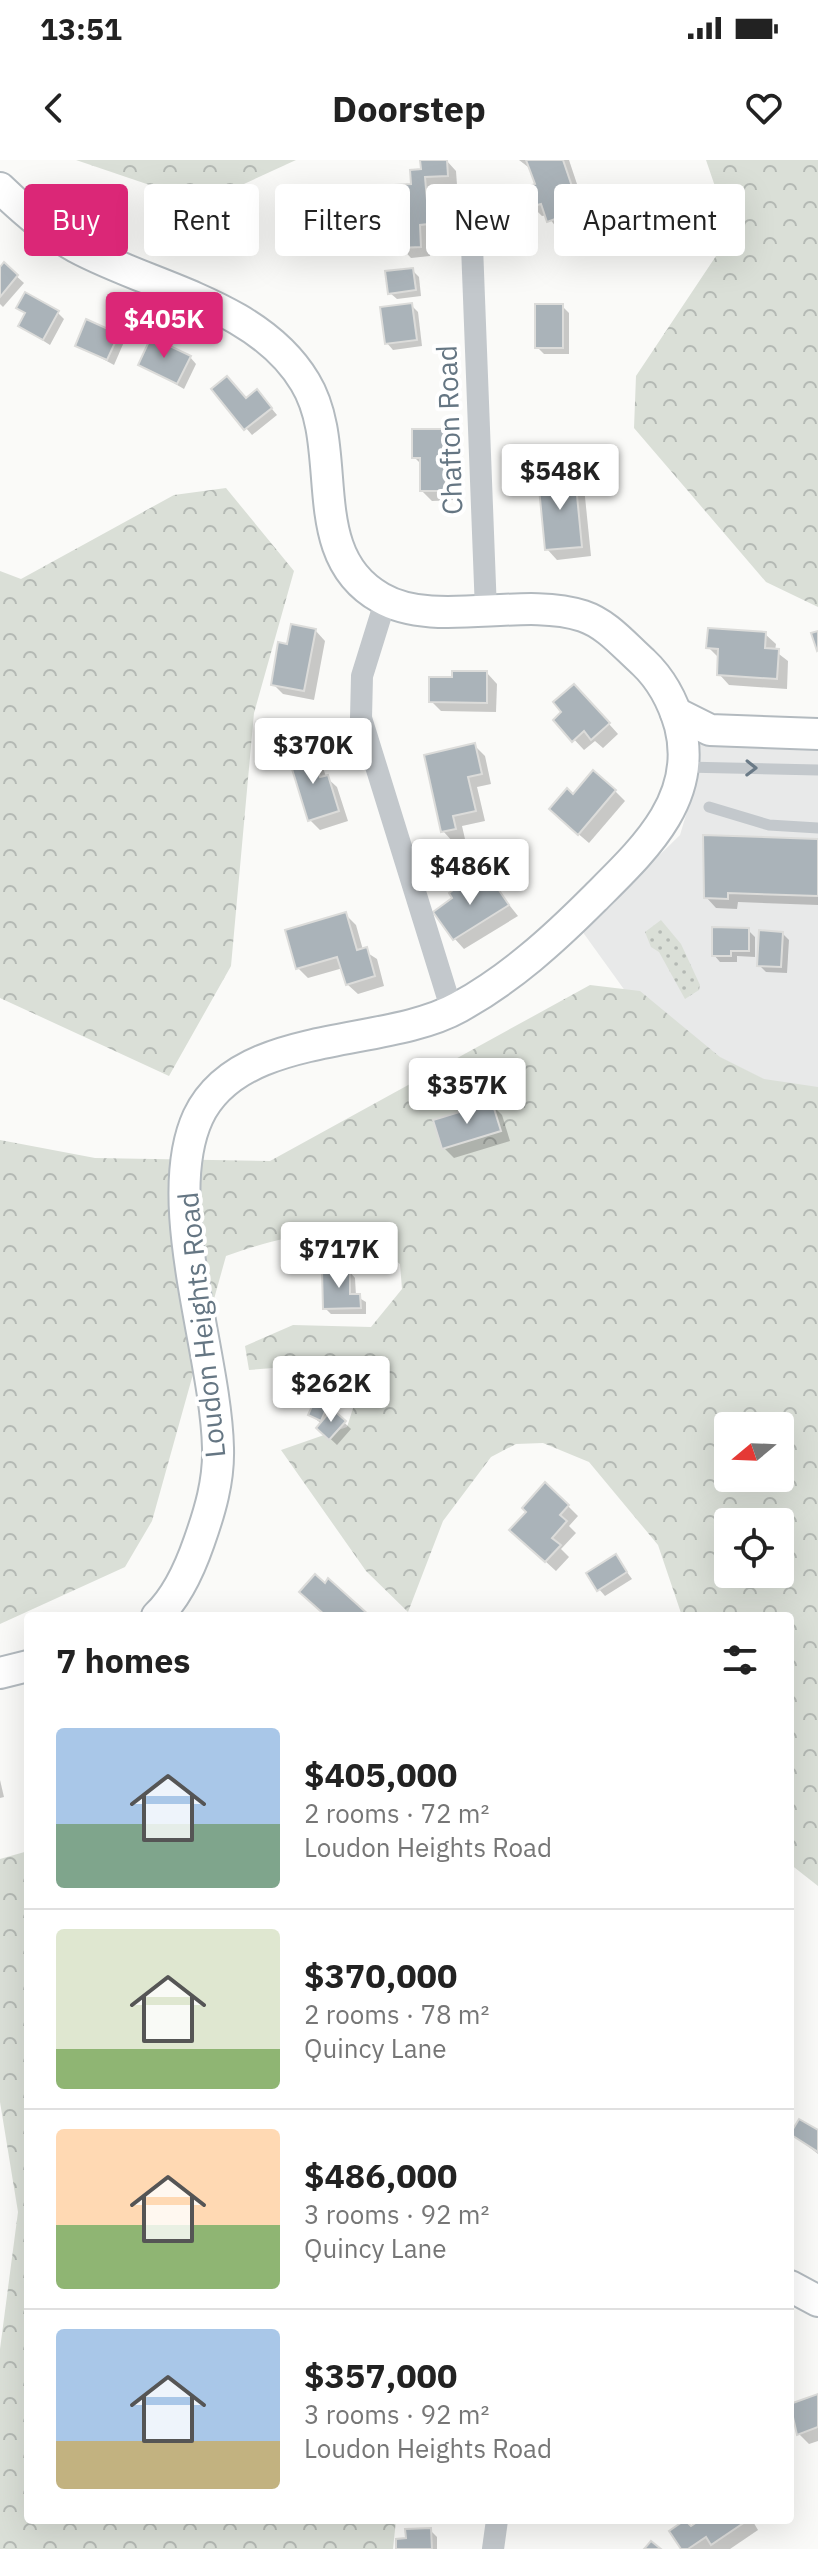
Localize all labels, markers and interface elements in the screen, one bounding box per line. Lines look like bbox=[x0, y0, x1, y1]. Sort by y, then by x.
text: 13:51 bbox=[40, 9, 122, 48]
text: Doorstep bbox=[332, 85, 486, 132]
icon: back bbox=[32, 86, 76, 130]
icon: heart bbox=[742, 86, 786, 130]
chip: Buy bbox=[24, 184, 128, 256]
chip: Rent bbox=[144, 184, 259, 256]
chip: Filters bbox=[275, 184, 410, 256]
chip: New bbox=[426, 184, 538, 256]
chip: Apartment bbox=[554, 184, 745, 256]
pin: $405K bbox=[108, 292, 220, 360]
text: $405K bbox=[124, 301, 204, 335]
street label: Chafton Road bbox=[428, 345, 470, 515]
pin: $548K bbox=[504, 444, 616, 512]
text: $548K bbox=[520, 453, 600, 487]
pin: $370K bbox=[257, 718, 369, 786]
text: $370K bbox=[273, 727, 353, 761]
one-way arrow bbox=[745, 760, 758, 777]
pin: $486K bbox=[414, 839, 526, 907]
text: $486K bbox=[430, 848, 510, 882]
pin: $357K bbox=[411, 1058, 523, 1126]
text: $357K bbox=[427, 1067, 507, 1101]
street label: Loudon Heights Road bbox=[169, 1190, 233, 1460]
pin: $717K bbox=[283, 1222, 395, 1290]
text: $717K bbox=[299, 1231, 379, 1265]
pin: $262K bbox=[275, 1356, 387, 1424]
text: $262K bbox=[291, 1365, 371, 1399]
north arrow bbox=[714, 1412, 794, 1492]
map controls bbox=[714, 1412, 794, 1588]
button: locate bbox=[714, 1508, 794, 1588]
text: 7 homes bbox=[56, 1638, 191, 1682]
icon: filters bbox=[718, 1638, 762, 1682]
text: $405,000 bbox=[304, 1752, 457, 1796]
icon: home bbox=[120, 1760, 216, 1856]
text: 2 rooms · 72 m² bbox=[304, 1796, 489, 1830]
text: Loudon Heights Road bbox=[304, 1830, 552, 1864]
text: $370,000 bbox=[304, 1953, 457, 1997]
icon: home bbox=[120, 1961, 216, 2057]
text: 2 rooms · 78 m² bbox=[304, 1997, 489, 2031]
text: Quincy Lane bbox=[304, 2031, 447, 2065]
text: $486,000 bbox=[304, 2153, 457, 2197]
icon: home bbox=[120, 2161, 216, 2257]
text: 3 rooms · 92 m² bbox=[304, 2197, 489, 2231]
text: Quincy Lane bbox=[304, 2231, 447, 2265]
text: $357,000 bbox=[304, 2353, 457, 2397]
icon: home bbox=[120, 2361, 216, 2457]
text: 3 rooms · 92 m² bbox=[304, 2397, 489, 2431]
text: Loudon Heights Road bbox=[304, 2431, 552, 2465]

